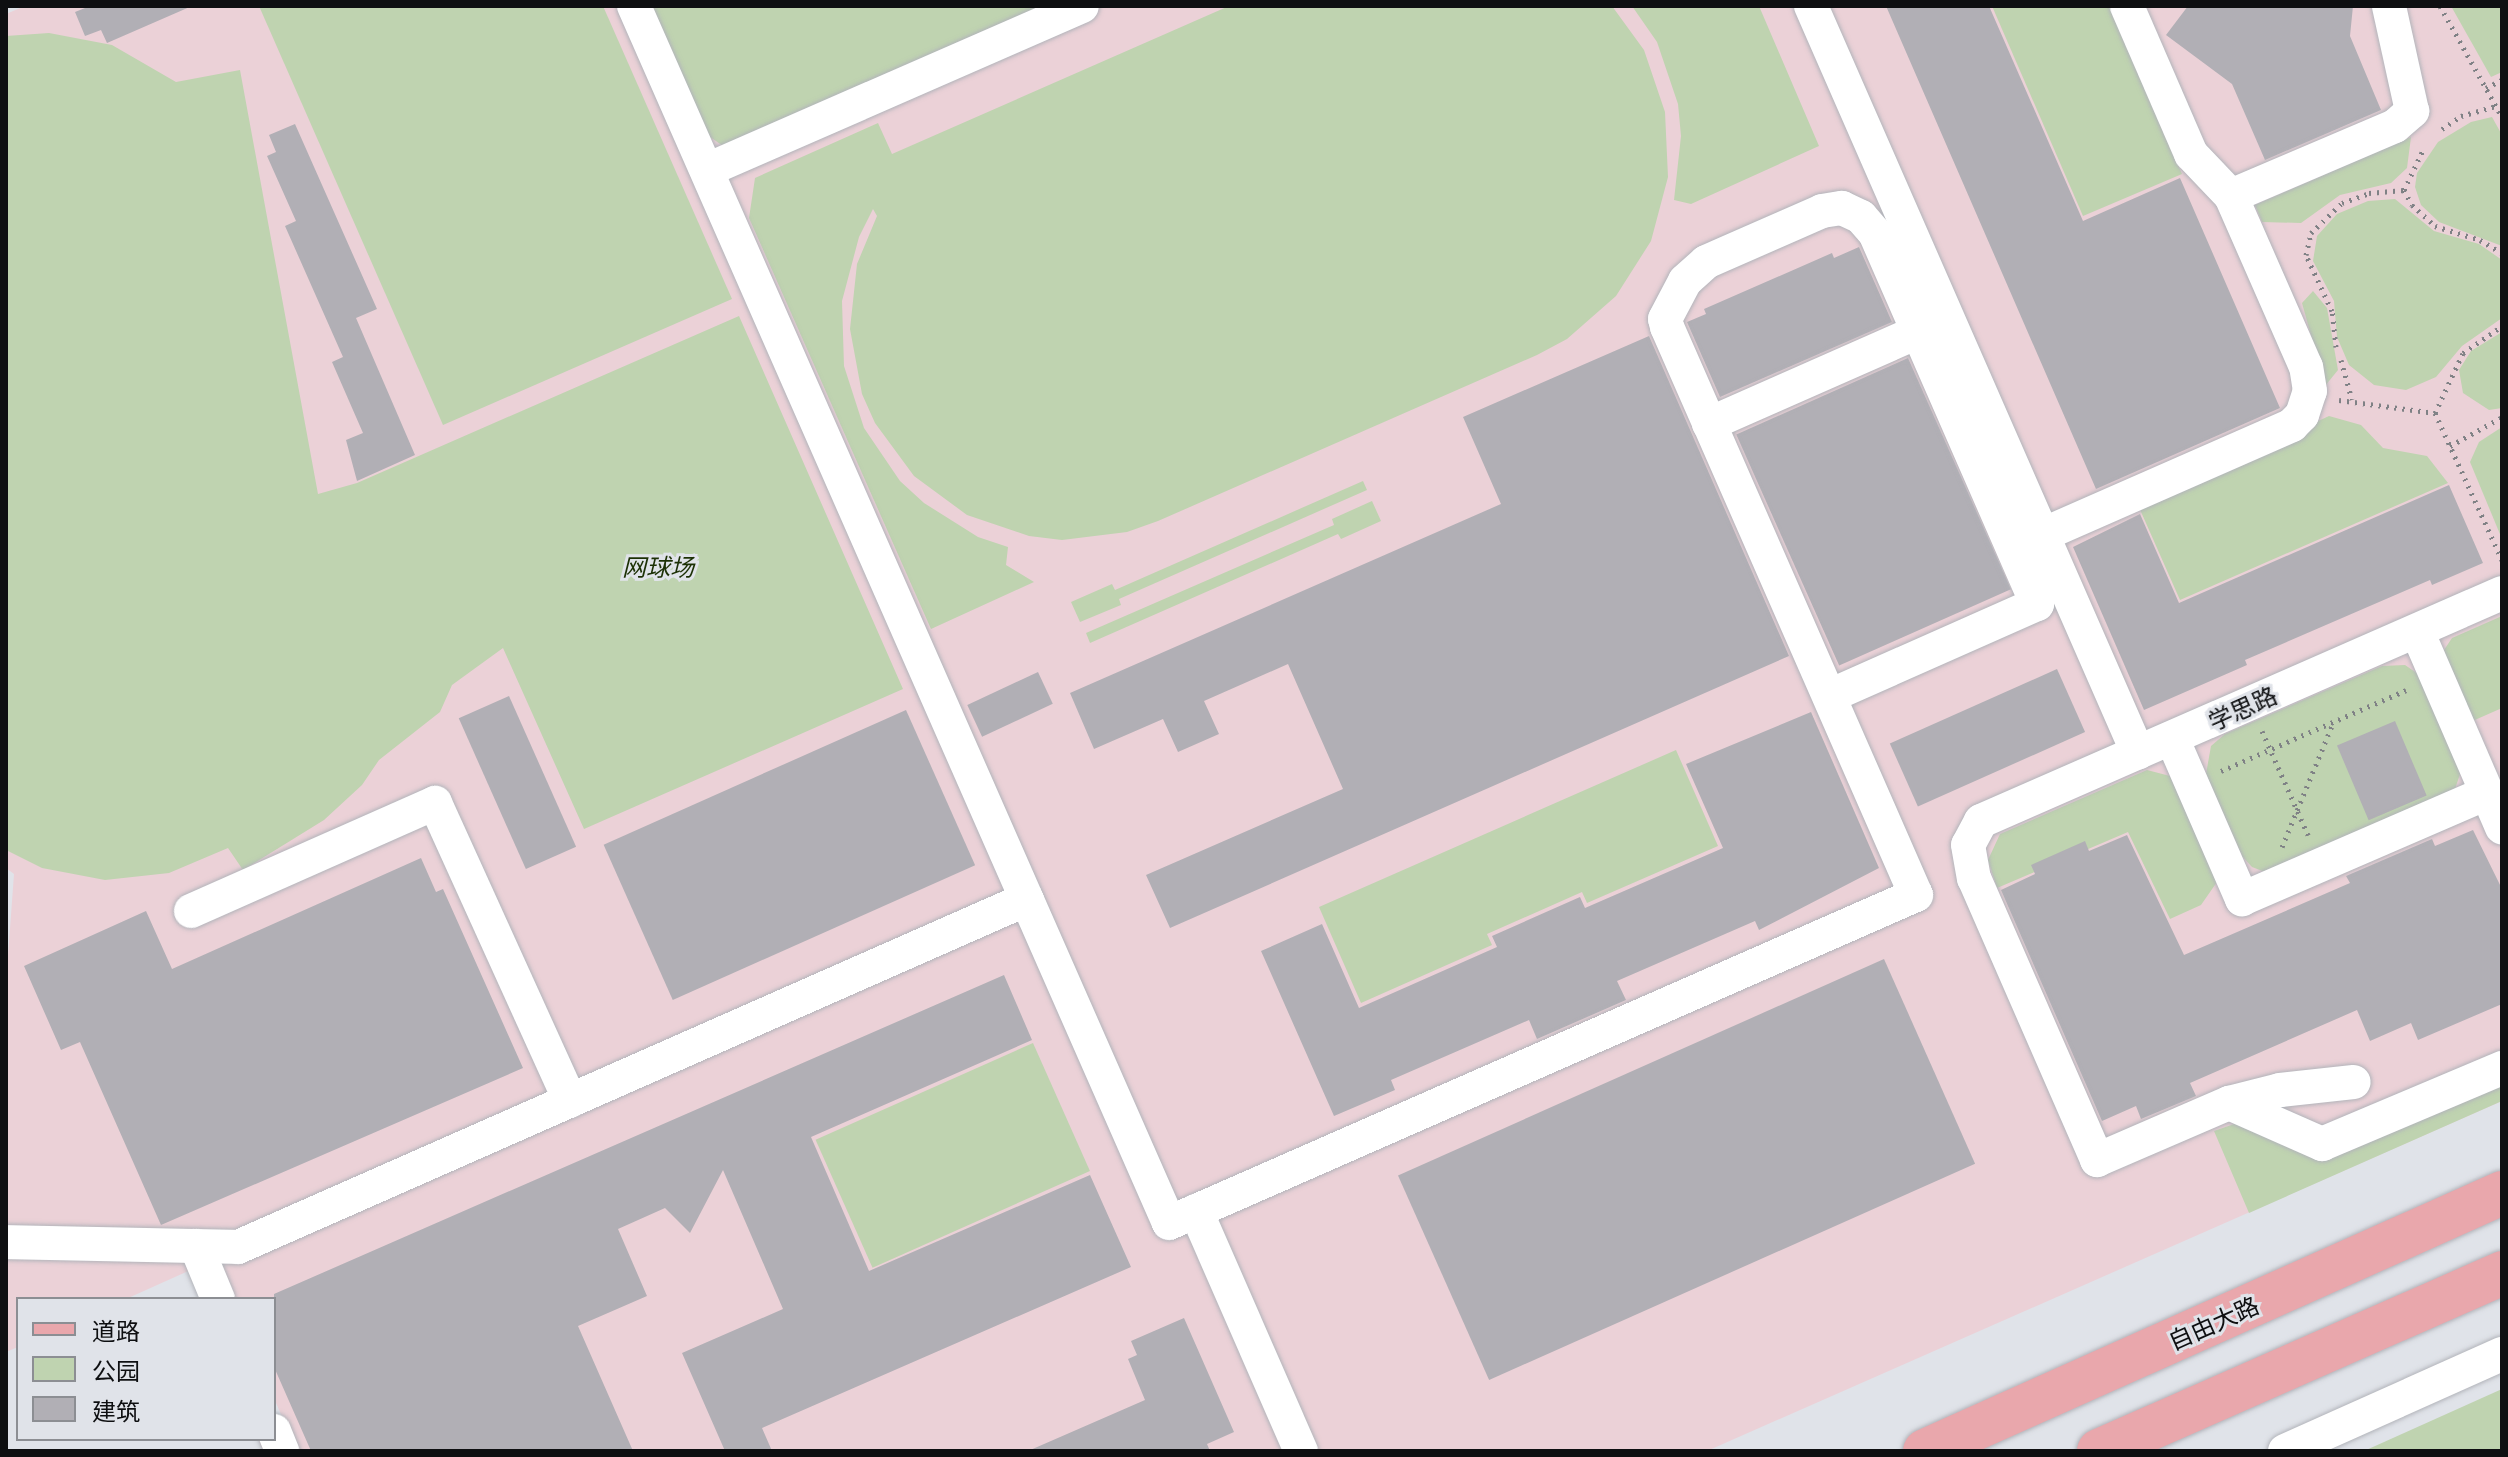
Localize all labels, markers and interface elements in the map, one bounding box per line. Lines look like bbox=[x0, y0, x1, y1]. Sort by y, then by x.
park label: 网球场 bbox=[622, 552, 694, 580]
street label: 学思路 bbox=[2203, 679, 2281, 735]
street label: 自由大路 bbox=[2163, 1289, 2263, 1355]
legend bbox=[16, 1297, 276, 1441]
text: 道路 bbox=[92, 1312, 140, 1347]
text: 公园 bbox=[92, 1352, 140, 1387]
text: 建筑 bbox=[92, 1392, 140, 1427]

